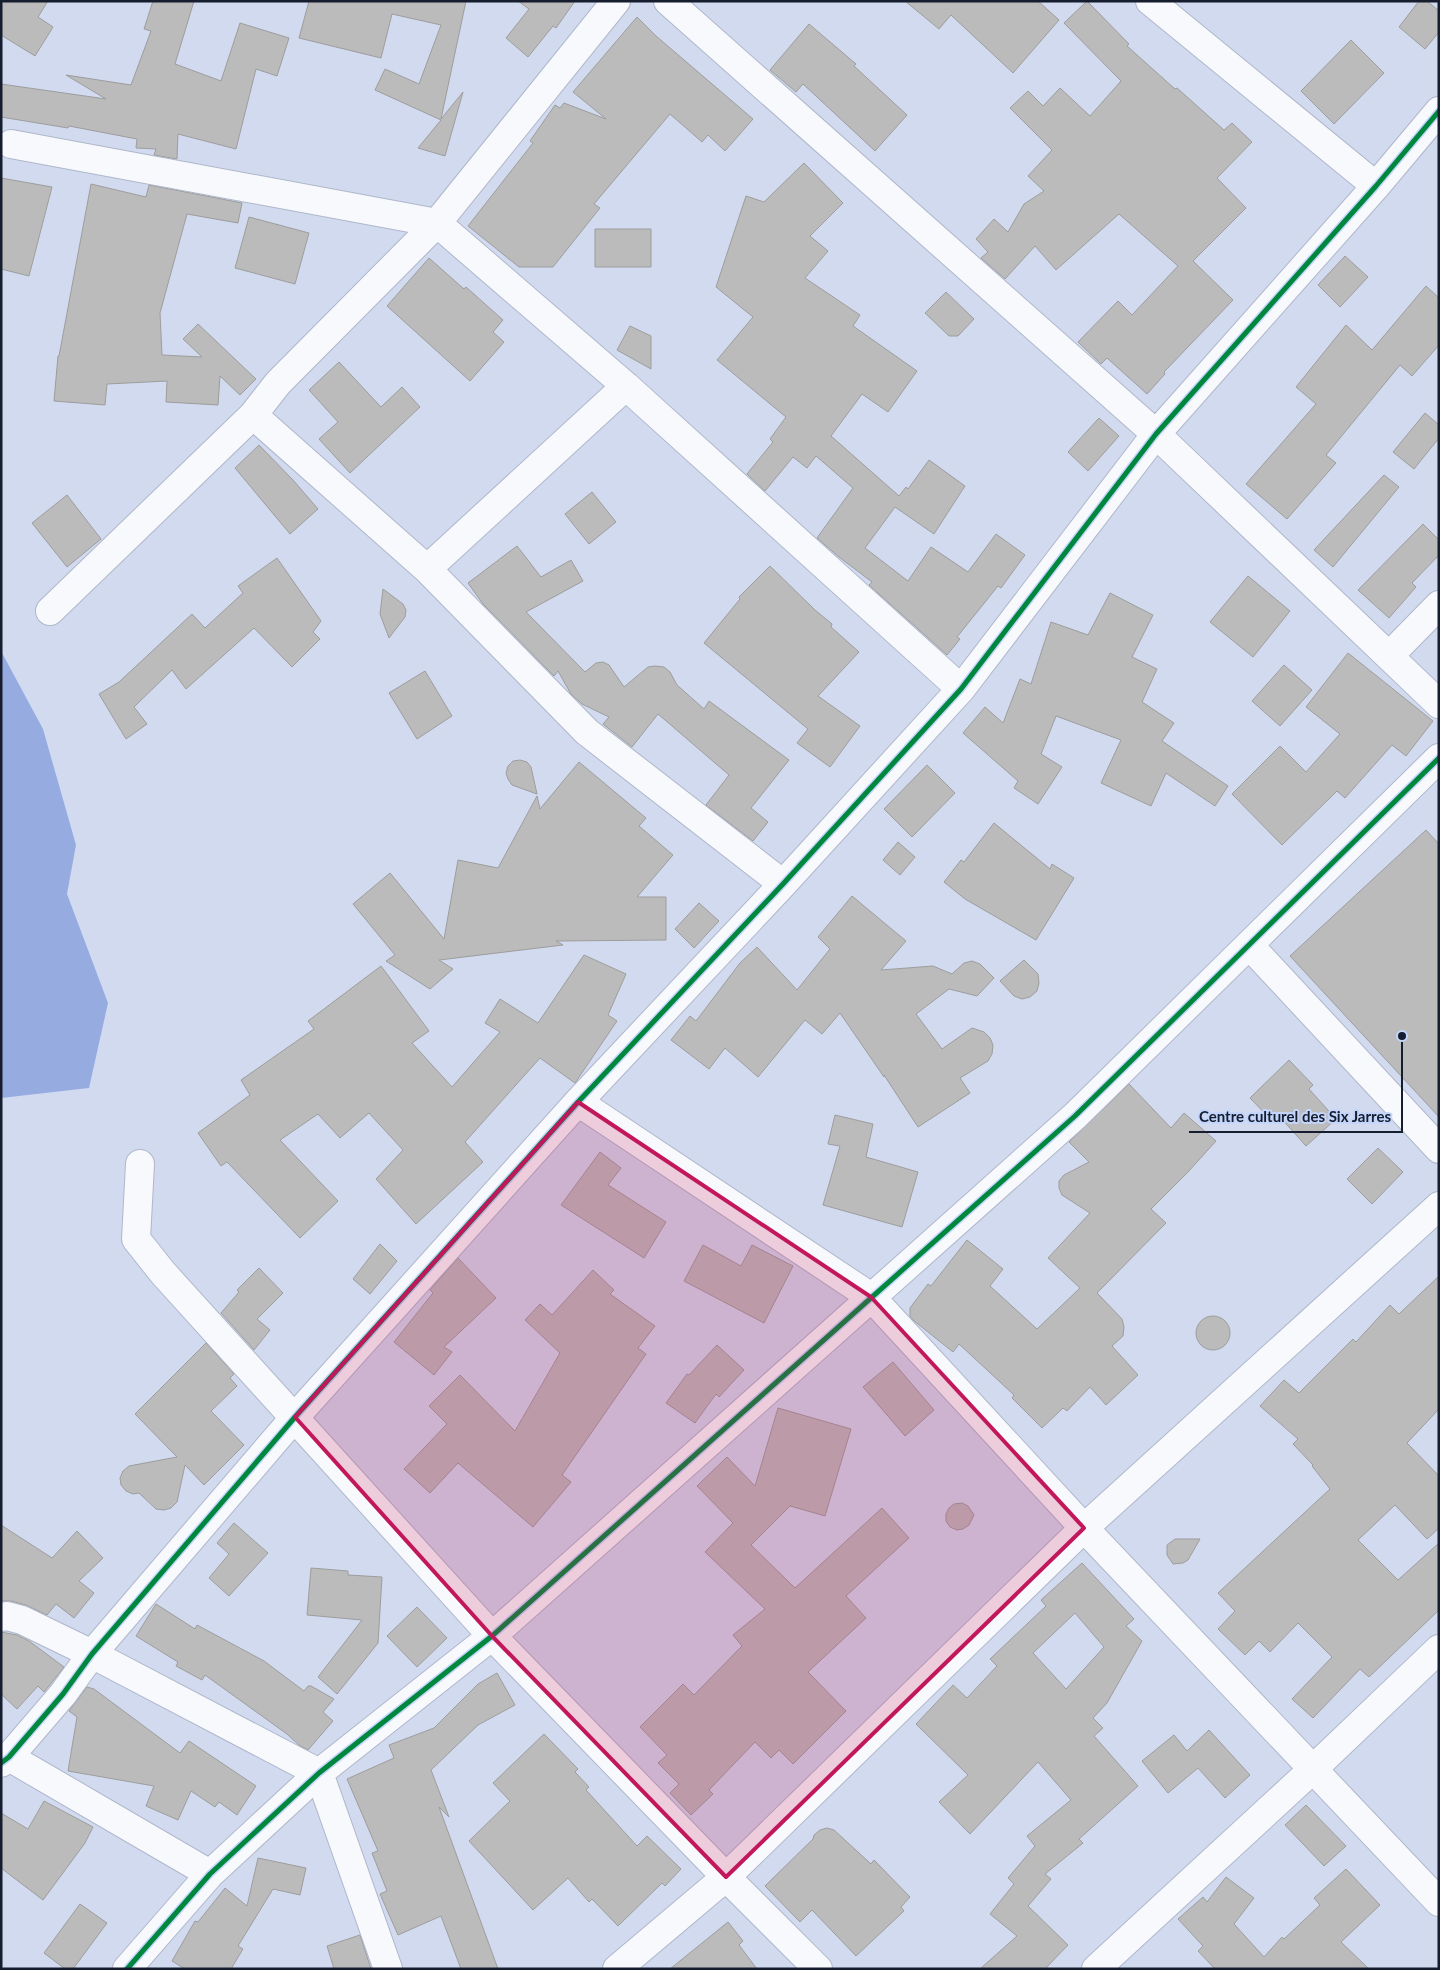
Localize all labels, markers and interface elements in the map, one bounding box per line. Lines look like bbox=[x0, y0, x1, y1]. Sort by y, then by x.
callout: Centre culturel des Six Jarres bbox=[1189, 1102, 1402, 1132]
text: Centre culturel des Six Jarres bbox=[1199, 1107, 1391, 1125]

